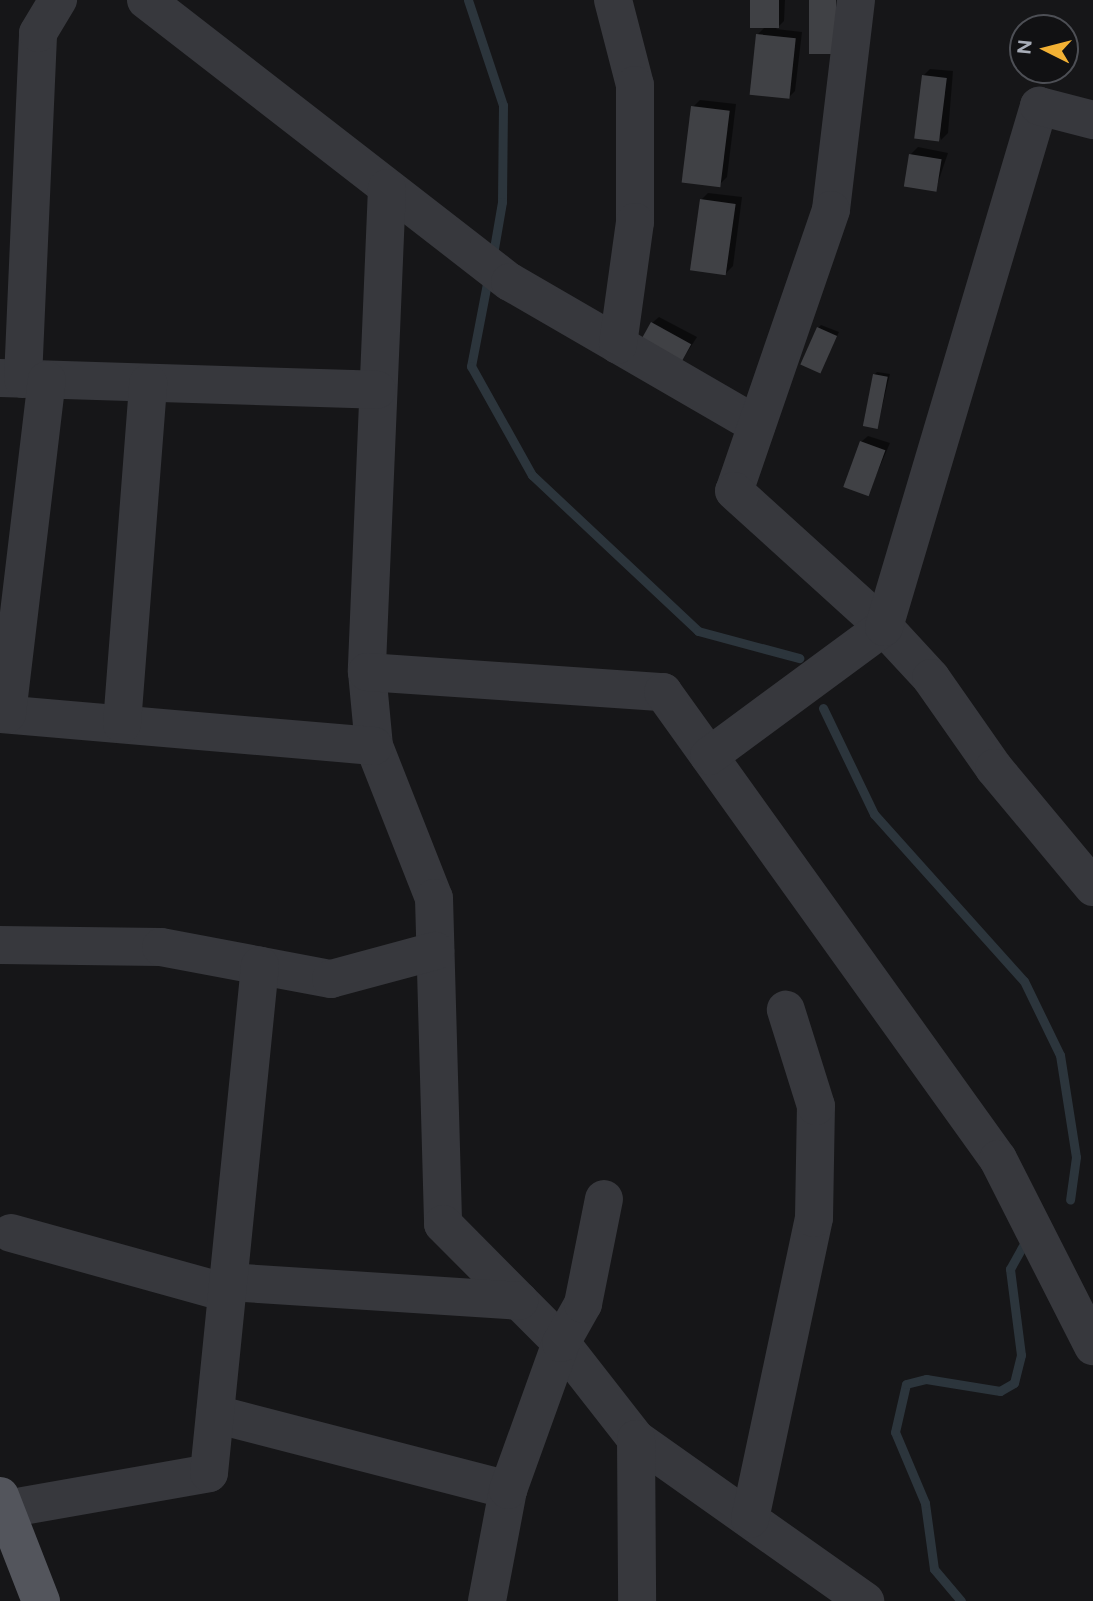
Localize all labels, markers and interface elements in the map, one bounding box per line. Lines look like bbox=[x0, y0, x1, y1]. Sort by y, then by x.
north arrow bbox=[1009, 14, 1079, 84]
text: N bbox=[1012, 38, 1037, 55]

